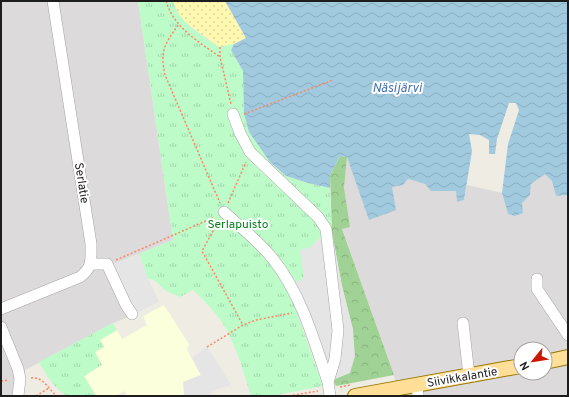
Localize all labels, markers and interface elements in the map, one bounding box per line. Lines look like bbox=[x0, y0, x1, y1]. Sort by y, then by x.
water label: Näsijärvi bbox=[372, 81, 422, 97]
street label: Serlatie bbox=[70, 162, 92, 205]
park label: Serlapuisto bbox=[208, 217, 269, 233]
north arrow bbox=[513, 341, 553, 381]
text: N bbox=[517, 359, 533, 372]
street label: Siivikkalantie bbox=[426, 364, 499, 392]

